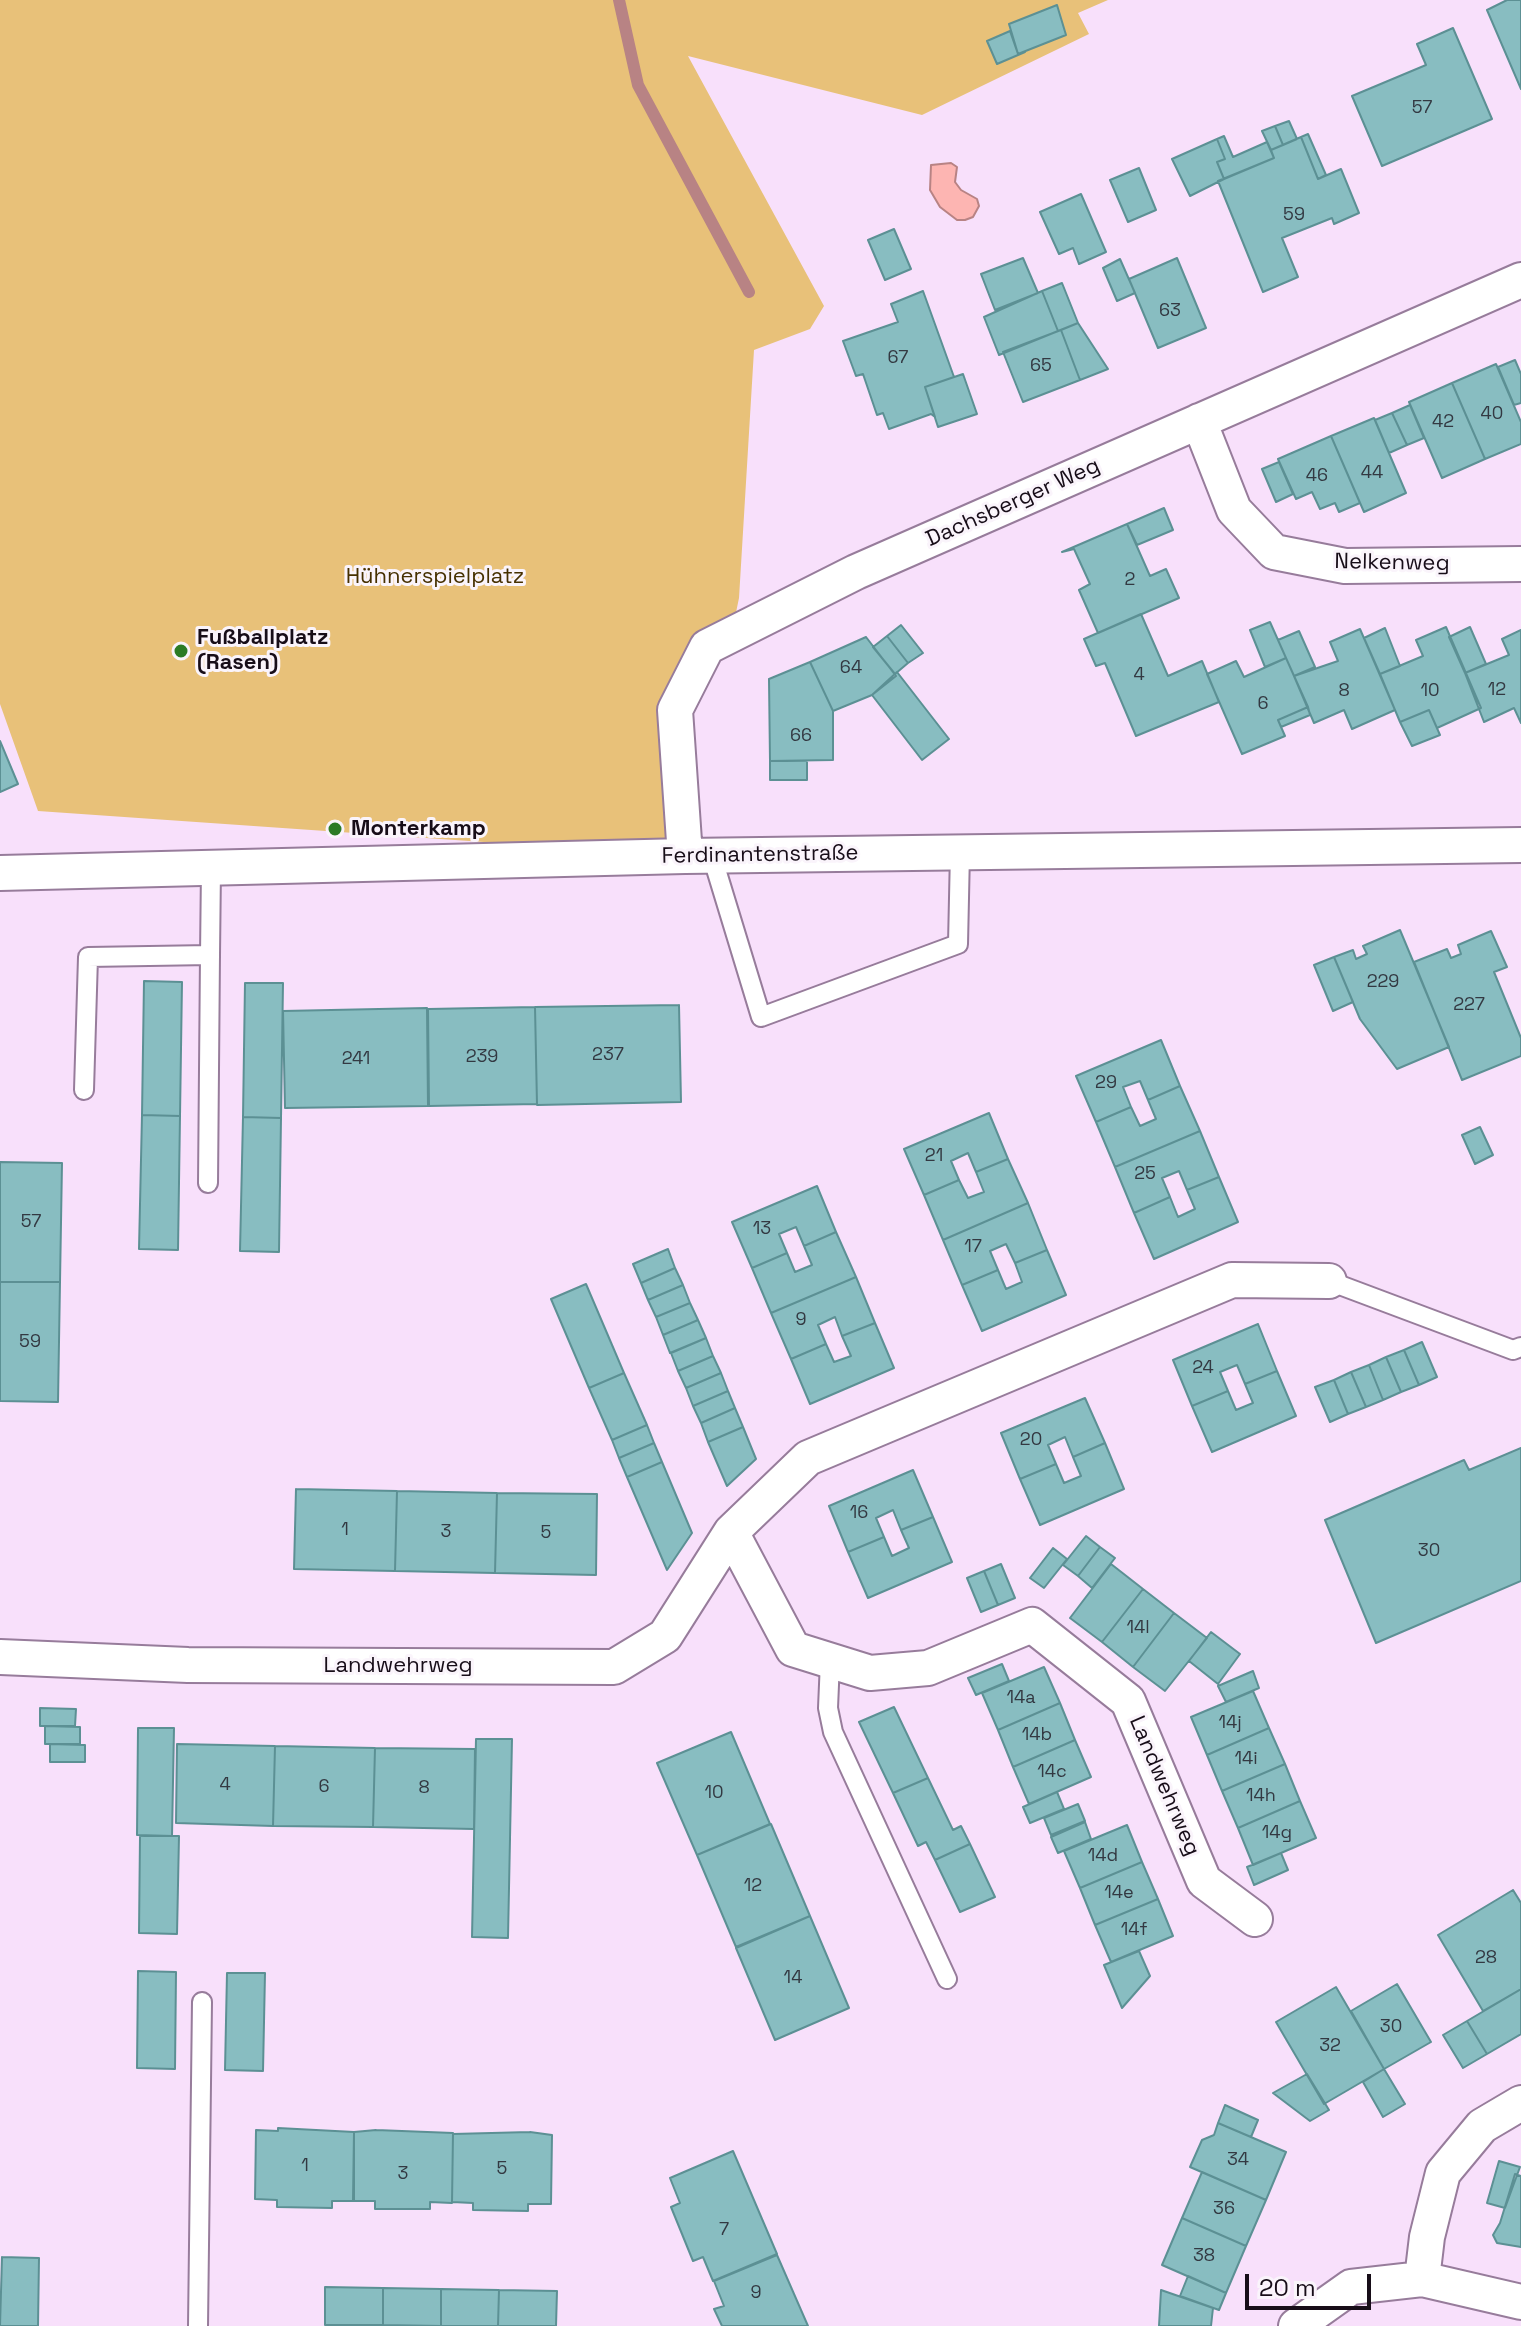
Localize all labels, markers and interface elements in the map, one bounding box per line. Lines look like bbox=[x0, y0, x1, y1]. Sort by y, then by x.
house number: 57 bbox=[1412, 97, 1432, 119]
house number: 59 bbox=[1283, 204, 1305, 226]
house number: 63 bbox=[1159, 300, 1181, 322]
house number: 67 bbox=[888, 347, 908, 369]
house number: 65 bbox=[1030, 355, 1052, 377]
house number: 40 bbox=[1481, 403, 1503, 425]
house number: 42 bbox=[1432, 411, 1454, 433]
street label: Dachsberger Weg bbox=[922, 453, 1104, 553]
house number: 44 bbox=[1361, 462, 1383, 484]
house number: 46 bbox=[1306, 465, 1328, 487]
street label: Nelkenweg bbox=[1334, 549, 1450, 577]
park label: Hühnerspielplatz bbox=[346, 564, 524, 590]
house number: 2 bbox=[1125, 569, 1135, 591]
place label: Fußballplatz (Rasen) bbox=[197, 625, 328, 676]
marker: Fußballplatz (Rasen) bbox=[172, 642, 190, 660]
house number: 64 bbox=[840, 657, 862, 679]
house number: 4 bbox=[1133, 664, 1145, 686]
house number: 12 bbox=[1488, 679, 1506, 701]
house number: 8 bbox=[1338, 680, 1350, 702]
house number: 10 bbox=[1420, 680, 1440, 702]
house number: 6 bbox=[1257, 693, 1269, 715]
house number: 66 bbox=[790, 725, 812, 747]
place label: Monterkamp bbox=[351, 816, 486, 842]
marker: Monterkamp bbox=[326, 820, 344, 838]
street label: Ferdinantenstraße bbox=[661, 840, 859, 870]
house number: 229 bbox=[1367, 971, 1399, 993]
house number: 227 bbox=[1453, 994, 1485, 1016]
house number: 237 bbox=[592, 1044, 624, 1066]
house number: 239 bbox=[466, 1046, 498, 1068]
house number: 241 bbox=[342, 1048, 370, 1070]
house number: 29 bbox=[1095, 1072, 1117, 1094]
house number: 21 bbox=[925, 1145, 943, 1167]
house number: 25 bbox=[1134, 1163, 1156, 1185]
house number: 57 bbox=[21, 1211, 41, 1233]
house number: 13 bbox=[753, 1218, 771, 1240]
house number: 17 bbox=[964, 1236, 982, 1258]
house number: 9 bbox=[795, 1309, 807, 1331]
house number: 59 bbox=[19, 1331, 41, 1353]
house number: 24 bbox=[1192, 1357, 1214, 1379]
house number: 20 bbox=[1020, 1429, 1042, 1451]
house number: 16 bbox=[850, 1502, 868, 1524]
house number: 1 bbox=[341, 1519, 349, 1541]
house number: 3 bbox=[441, 1521, 451, 1543]
house number: 5 bbox=[541, 1522, 551, 1544]
house number: 30 bbox=[1418, 1540, 1440, 1562]
house number: 14l bbox=[1126, 1617, 1150, 1639]
street label: Landwehrweg bbox=[323, 1653, 473, 1679]
house number: 14a bbox=[1006, 1687, 1036, 1709]
street label: Landwehrweg bbox=[1123, 1712, 1205, 1860]
house number: 14j bbox=[1218, 1712, 1242, 1734]
house number: 14b bbox=[1022, 1724, 1052, 1746]
house number: 14i bbox=[1234, 1748, 1258, 1770]
house number: 14c bbox=[1037, 1761, 1067, 1783]
house number: 4 bbox=[219, 1774, 231, 1796]
house number: 6 bbox=[318, 1776, 330, 1798]
house number: 8 bbox=[418, 1777, 430, 1799]
house number: 10 bbox=[704, 1782, 724, 1804]
house number: 14h bbox=[1246, 1785, 1276, 1807]
house number: 14g bbox=[1262, 1822, 1292, 1844]
house number: 14d bbox=[1088, 1845, 1118, 1867]
house number: 12 bbox=[744, 1875, 762, 1897]
house number: 14e bbox=[1104, 1882, 1134, 1904]
house number: 14f bbox=[1121, 1919, 1147, 1941]
house number: 28 bbox=[1475, 1947, 1497, 1969]
house number: 14 bbox=[784, 1967, 802, 1989]
house number: 30 bbox=[1380, 2016, 1402, 2038]
house number: 32 bbox=[1319, 2035, 1341, 2057]
house number: 34 bbox=[1227, 2149, 1249, 2171]
house number: 1 bbox=[301, 2155, 309, 2177]
house number: 5 bbox=[497, 2158, 507, 2180]
house number: 3 bbox=[398, 2163, 408, 2185]
house number: 36 bbox=[1213, 2198, 1235, 2220]
house number: 7 bbox=[719, 2219, 729, 2241]
house number: 38 bbox=[1193, 2245, 1215, 2267]
scale bar bbox=[1249, 2258, 1375, 2308]
text: 20 m bbox=[1259, 2272, 1316, 2303]
house number: 9 bbox=[750, 2282, 762, 2304]

